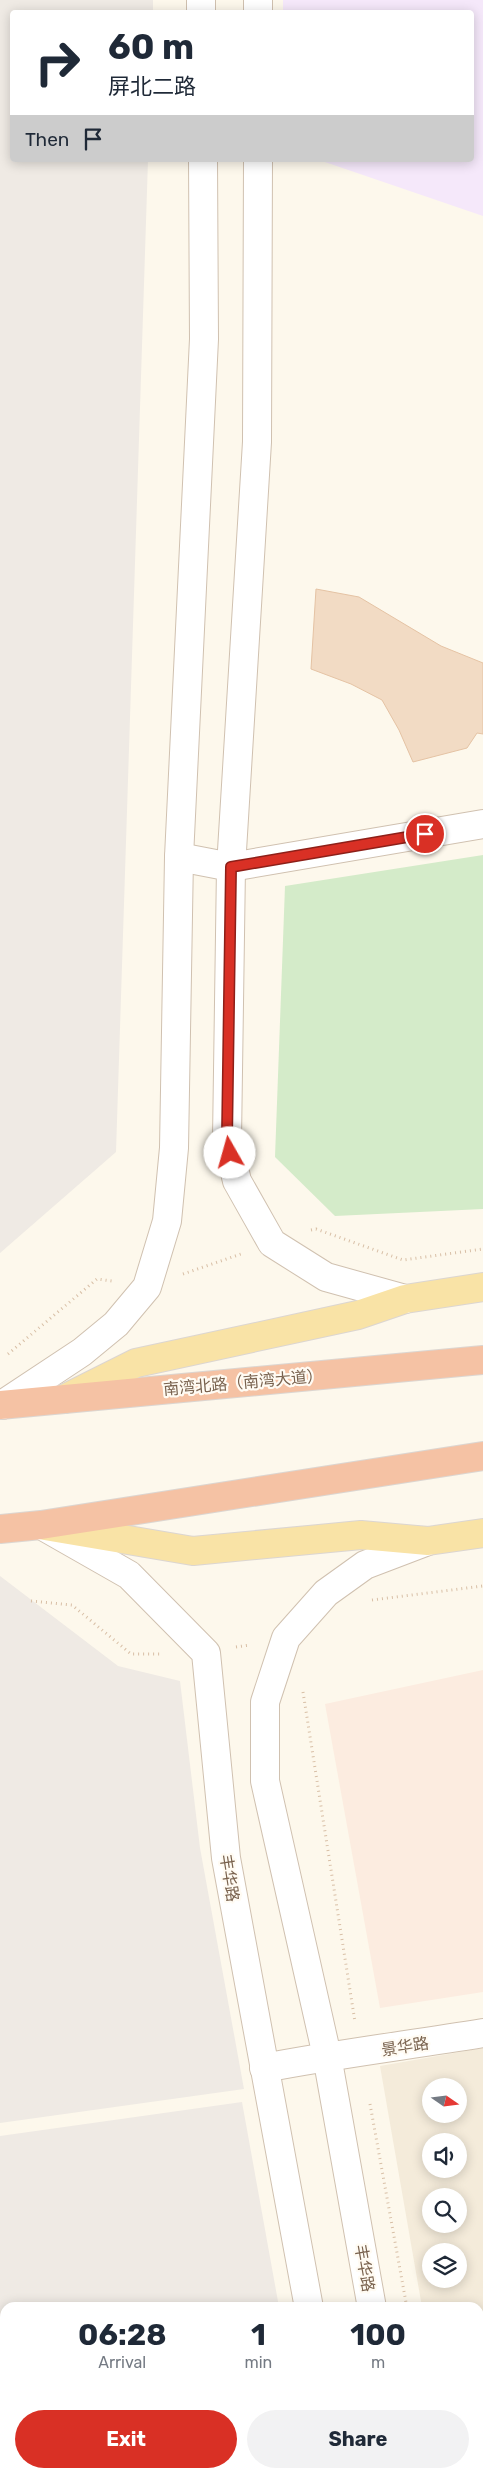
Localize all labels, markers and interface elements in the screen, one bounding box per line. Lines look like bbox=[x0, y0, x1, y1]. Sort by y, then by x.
text: 60 m bbox=[108, 26, 194, 68]
icon: right bbox=[25, 30, 90, 95]
text: 屏北二路 bbox=[108, 73, 196, 100]
icon: arrive bbox=[79, 125, 107, 153]
text: Then bbox=[25, 128, 69, 151]
pin bbox=[404, 813, 446, 855]
icon: arrive bbox=[411, 820, 439, 848]
position arrow bbox=[203, 1126, 255, 1178]
street label: 南湾北路（南湾大道） bbox=[163, 1366, 324, 1399]
street label: 丰华路 bbox=[216, 1853, 243, 1903]
street label: 景华路 bbox=[380, 2033, 430, 2060]
north arrow bbox=[422, 2078, 468, 2122]
map controls bbox=[422, 2078, 467, 2288]
button: sound bbox=[422, 2133, 467, 2178]
button: search bbox=[422, 2188, 467, 2233]
street label: 丰华路 bbox=[351, 2243, 378, 2293]
button: layers bbox=[422, 2243, 467, 2288]
text: 06:28 bbox=[78, 2317, 166, 2353]
text: 1 bbox=[251, 2317, 266, 2353]
text: 100 bbox=[350, 2317, 406, 2353]
text: Arrival bbox=[98, 2353, 146, 2372]
text: min bbox=[244, 2353, 272, 2372]
text: m bbox=[371, 2353, 385, 2372]
button: Exit bbox=[15, 2410, 237, 2468]
button: Share bbox=[247, 2410, 469, 2468]

